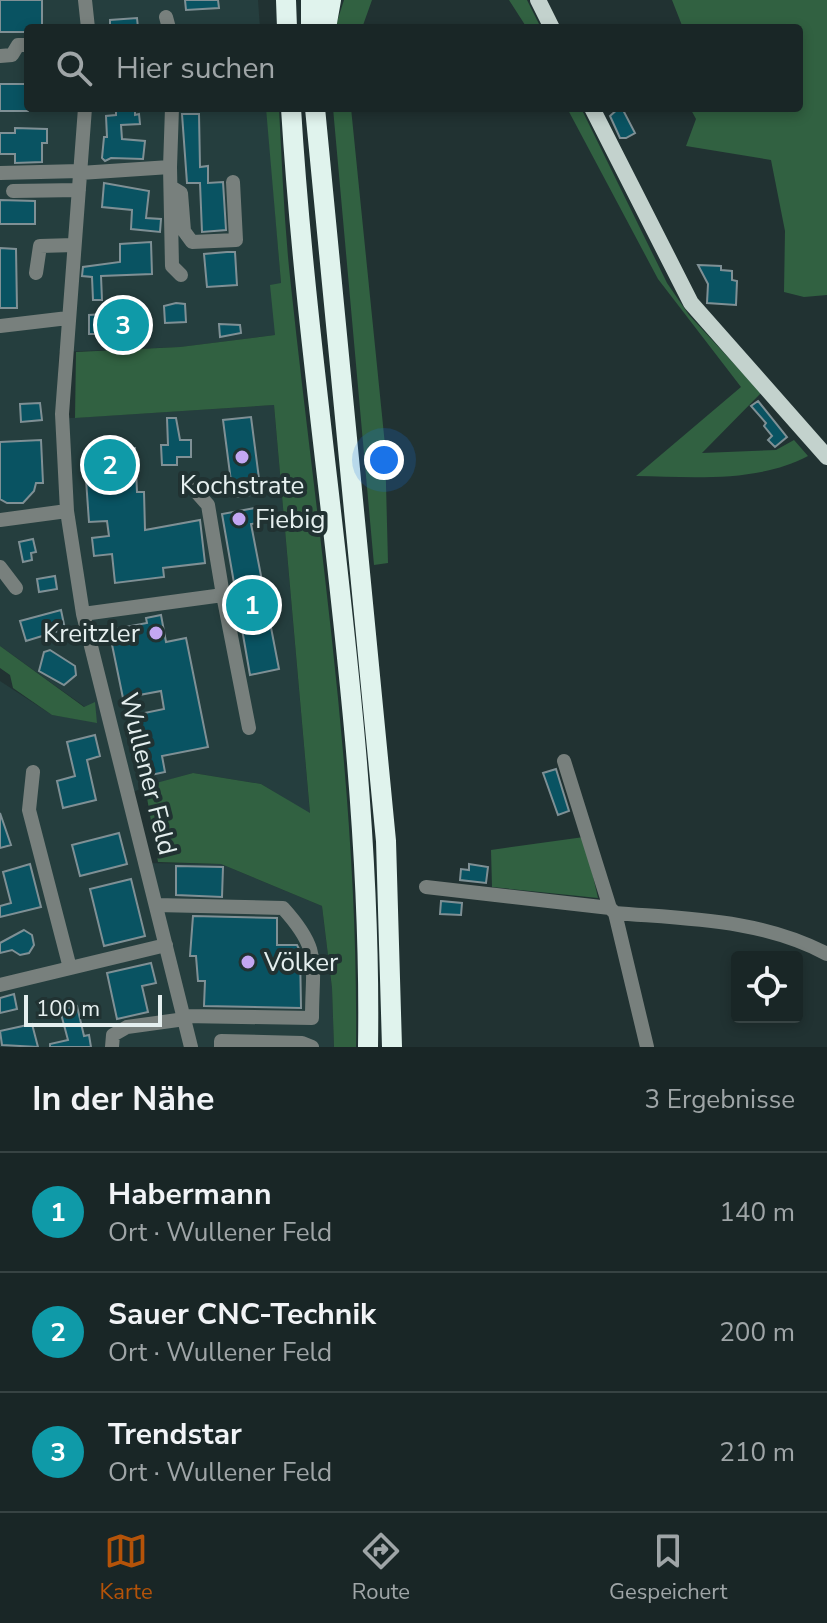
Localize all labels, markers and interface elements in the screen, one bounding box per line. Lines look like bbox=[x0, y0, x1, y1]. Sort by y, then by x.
search box bbox=[24, 24, 803, 112]
icon: search bbox=[52, 46, 96, 90]
text: Hier suchen bbox=[116, 48, 275, 89]
pin: 3 bbox=[97, 295, 149, 355]
pin: 2 bbox=[84, 435, 136, 495]
your location bbox=[364, 440, 404, 480]
marker: Kochstrate bbox=[233, 448, 251, 466]
place label: Kochstrate bbox=[180, 468, 304, 503]
place label: Fiebig bbox=[255, 502, 326, 537]
marker: Fiebig bbox=[230, 510, 248, 528]
pin: 1 bbox=[226, 575, 278, 635]
place label: Kreitzler bbox=[43, 616, 141, 651]
marker: Kreitzler bbox=[147, 624, 165, 642]
street label: Wullener Feld bbox=[111, 689, 185, 859]
place label: Völker bbox=[263, 945, 339, 980]
map controls bbox=[731, 951, 803, 1023]
button: locate bbox=[731, 951, 803, 1023]
marker: Völker bbox=[239, 953, 257, 971]
scale bar bbox=[24, 991, 162, 1027]
text: 100 m bbox=[36, 994, 100, 1024]
text: In der Nähe bbox=[32, 1076, 214, 1122]
text: 3 Ergebnisse bbox=[645, 1082, 795, 1117]
text: Habermann bbox=[108, 1174, 271, 1215]
text: 1 bbox=[50, 1195, 66, 1230]
text: 140 m bbox=[719, 1195, 795, 1230]
text: Ort · Wullener Feld bbox=[108, 1215, 332, 1250]
text: Sauer CNC-Technik bbox=[108, 1294, 376, 1335]
text: 2 bbox=[50, 1315, 66, 1350]
text: 200 m bbox=[719, 1315, 795, 1350]
text: Ort · Wullener Feld bbox=[108, 1335, 332, 1370]
text: Trendstar bbox=[108, 1414, 242, 1455]
text: 3 bbox=[50, 1435, 66, 1470]
text: 210 m bbox=[719, 1435, 795, 1470]
text: Ort · Wullener Feld bbox=[108, 1455, 332, 1490]
tab: Karte bbox=[100, 1529, 153, 1607]
tab: Route bbox=[352, 1529, 410, 1607]
tab: Gespeichert bbox=[609, 1529, 727, 1607]

